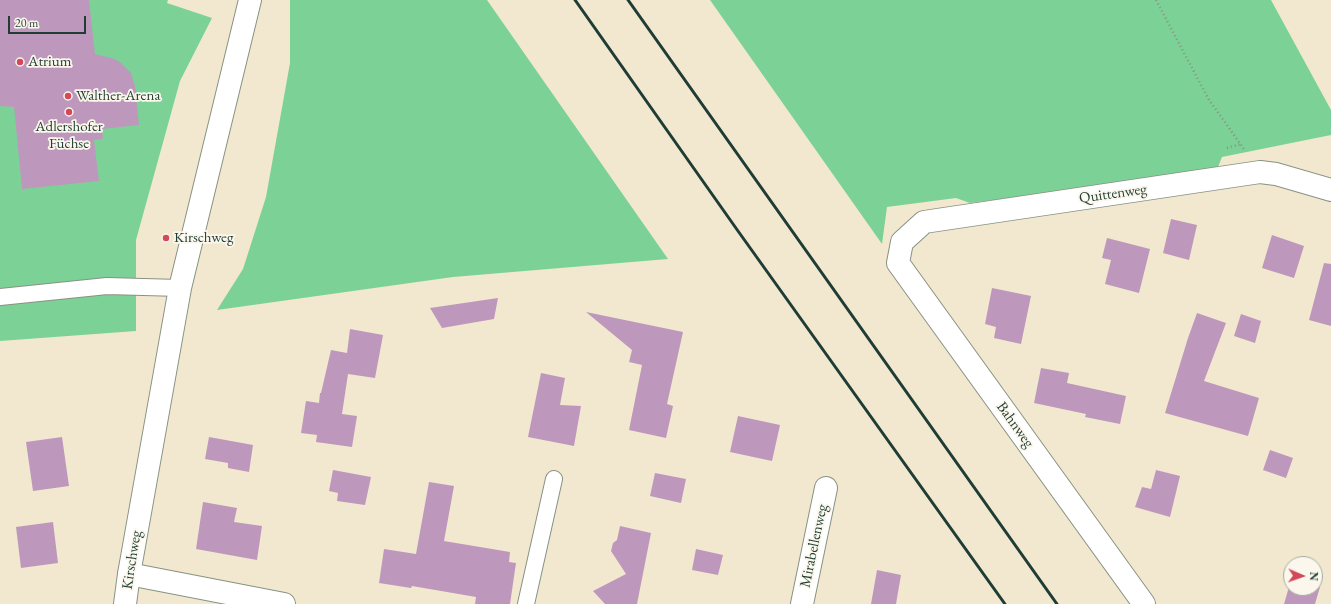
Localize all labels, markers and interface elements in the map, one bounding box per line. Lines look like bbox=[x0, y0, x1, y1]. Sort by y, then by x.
scale bar bbox=[10, 8, 88, 34]
text: 20 m bbox=[15, 15, 38, 31]
place label: Atrium bbox=[28, 53, 71, 71]
marker: Atrium bbox=[15, 57, 25, 67]
place label: Walther-Arena bbox=[76, 87, 160, 105]
marker: Walther-Arena bbox=[63, 91, 73, 101]
marker: Adlershofer Füchse bbox=[64, 107, 74, 117]
place label: Adlershofer Füchse bbox=[35, 118, 103, 153]
street label: Quittenweg bbox=[1078, 180, 1148, 208]
place label: Kirschweg bbox=[174, 229, 233, 247]
marker: Kirschweg bbox=[161, 233, 171, 243]
street label: Bahnweg bbox=[992, 399, 1038, 451]
street label: Mirabellenweg bbox=[796, 503, 832, 589]
street label: Kirschweg bbox=[118, 529, 146, 591]
north arrow bbox=[1283, 556, 1323, 596]
text: N bbox=[1307, 572, 1321, 581]

